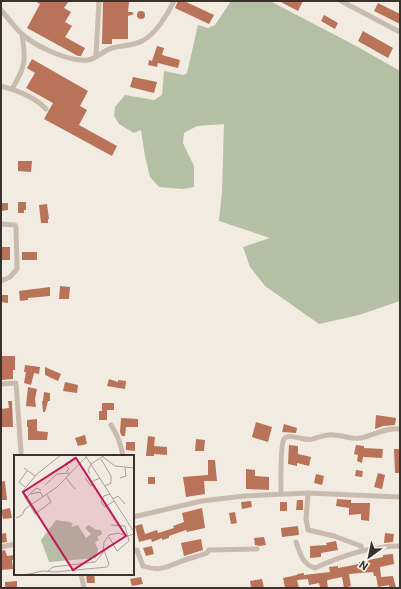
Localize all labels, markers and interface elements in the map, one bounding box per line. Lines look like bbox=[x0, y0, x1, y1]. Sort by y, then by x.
inset map bbox=[14, 455, 134, 575]
north arrow bbox=[349, 537, 389, 577]
text: N bbox=[357, 557, 371, 573]

